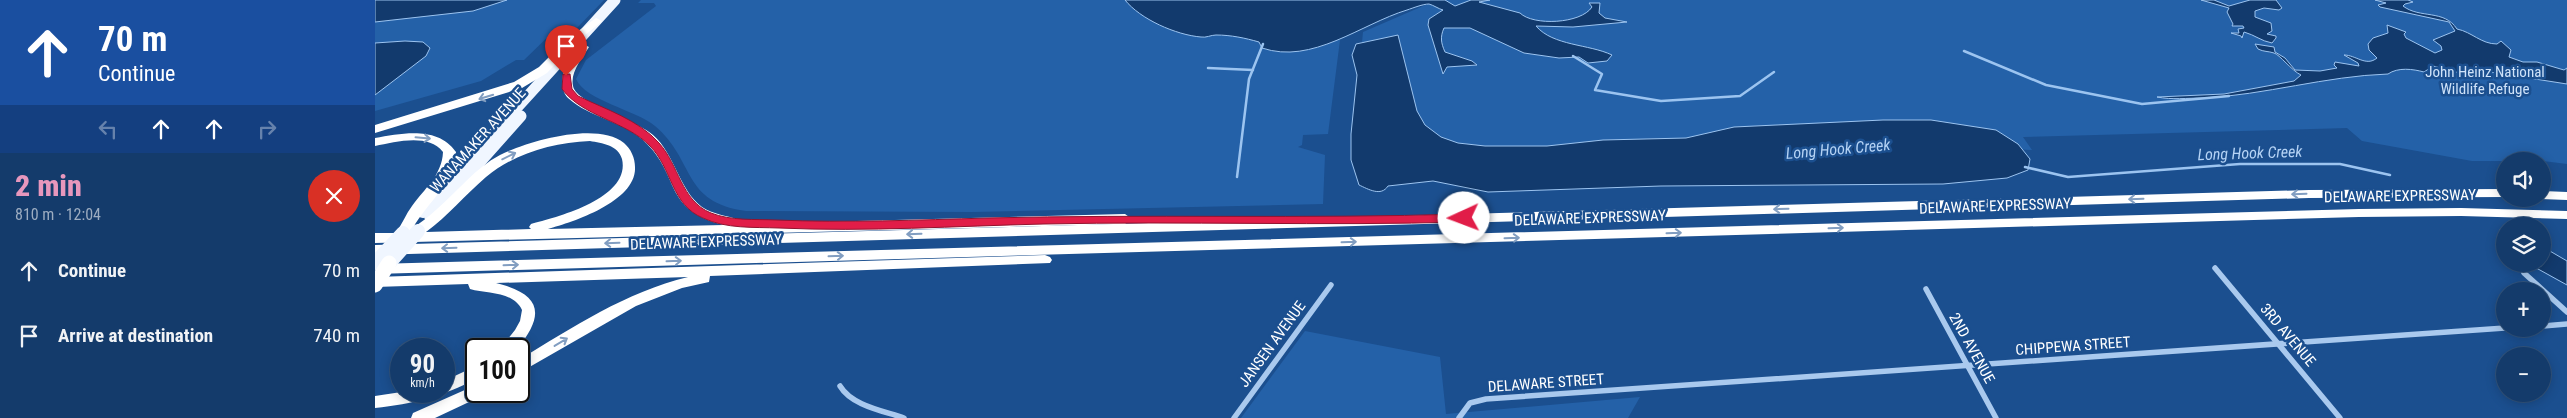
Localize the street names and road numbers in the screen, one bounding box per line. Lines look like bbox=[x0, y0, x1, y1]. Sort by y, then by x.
street label: WANAMAKER AVENUE bbox=[426, 84, 530, 196]
street label: DELAWARE EXPRESSWAY bbox=[2324, 186, 2476, 206]
street label: DELAWARE EXPRESSWAY bbox=[1919, 194, 2071, 218]
street label: DELAWARE EXPRESSWAY bbox=[1514, 206, 1666, 230]
street label: DELAWARE EXPRESSWAY bbox=[630, 230, 782, 254]
street label: JANSEN AVENUE bbox=[1235, 297, 1309, 391]
street label: 3RD AVENUE bbox=[2257, 300, 2319, 370]
street label: 2ND AVENUE bbox=[1945, 310, 1999, 386]
street label: CHIPPEWA STREET bbox=[2015, 333, 2131, 359]
street label: DELAWARE STREET bbox=[1487, 370, 1605, 396]

